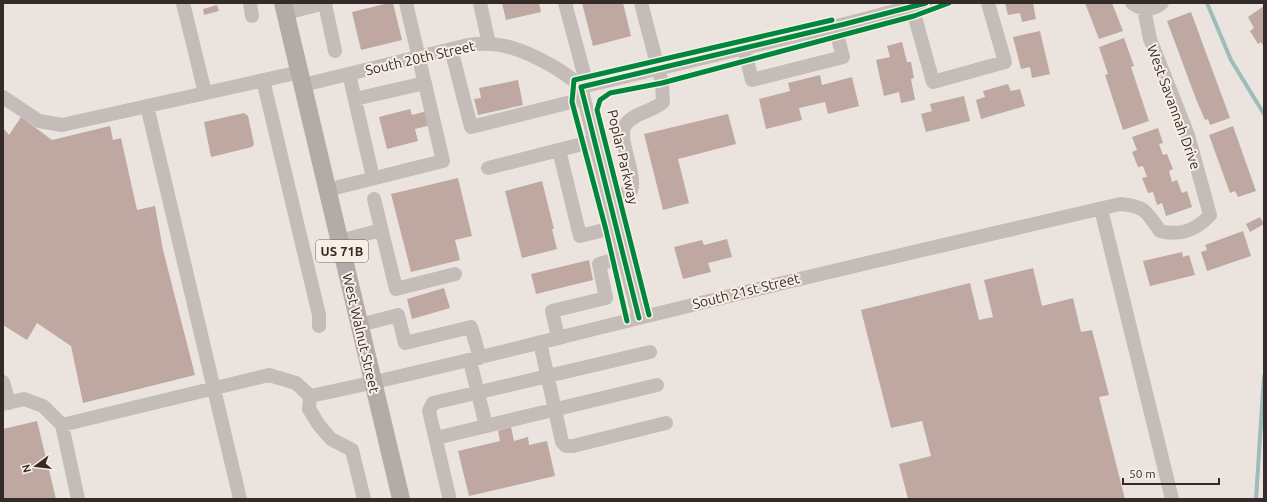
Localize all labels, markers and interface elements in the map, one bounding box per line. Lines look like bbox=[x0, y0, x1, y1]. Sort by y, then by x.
street label: South 20th Street bbox=[364, 38, 477, 78]
street label: West Savannah Drive bbox=[1144, 43, 1204, 171]
street label: Poplar Parkway bbox=[604, 108, 642, 206]
road number: US 71B bbox=[316, 240, 368, 262]
street label: South 21st Street bbox=[691, 270, 802, 312]
street label: West Walnut Street bbox=[339, 271, 383, 395]
north arrow bbox=[16, 446, 56, 486]
scale bar bbox=[1123, 460, 1219, 486]
text: N bbox=[19, 463, 33, 474]
text: 50 m bbox=[1129, 467, 1156, 480]

